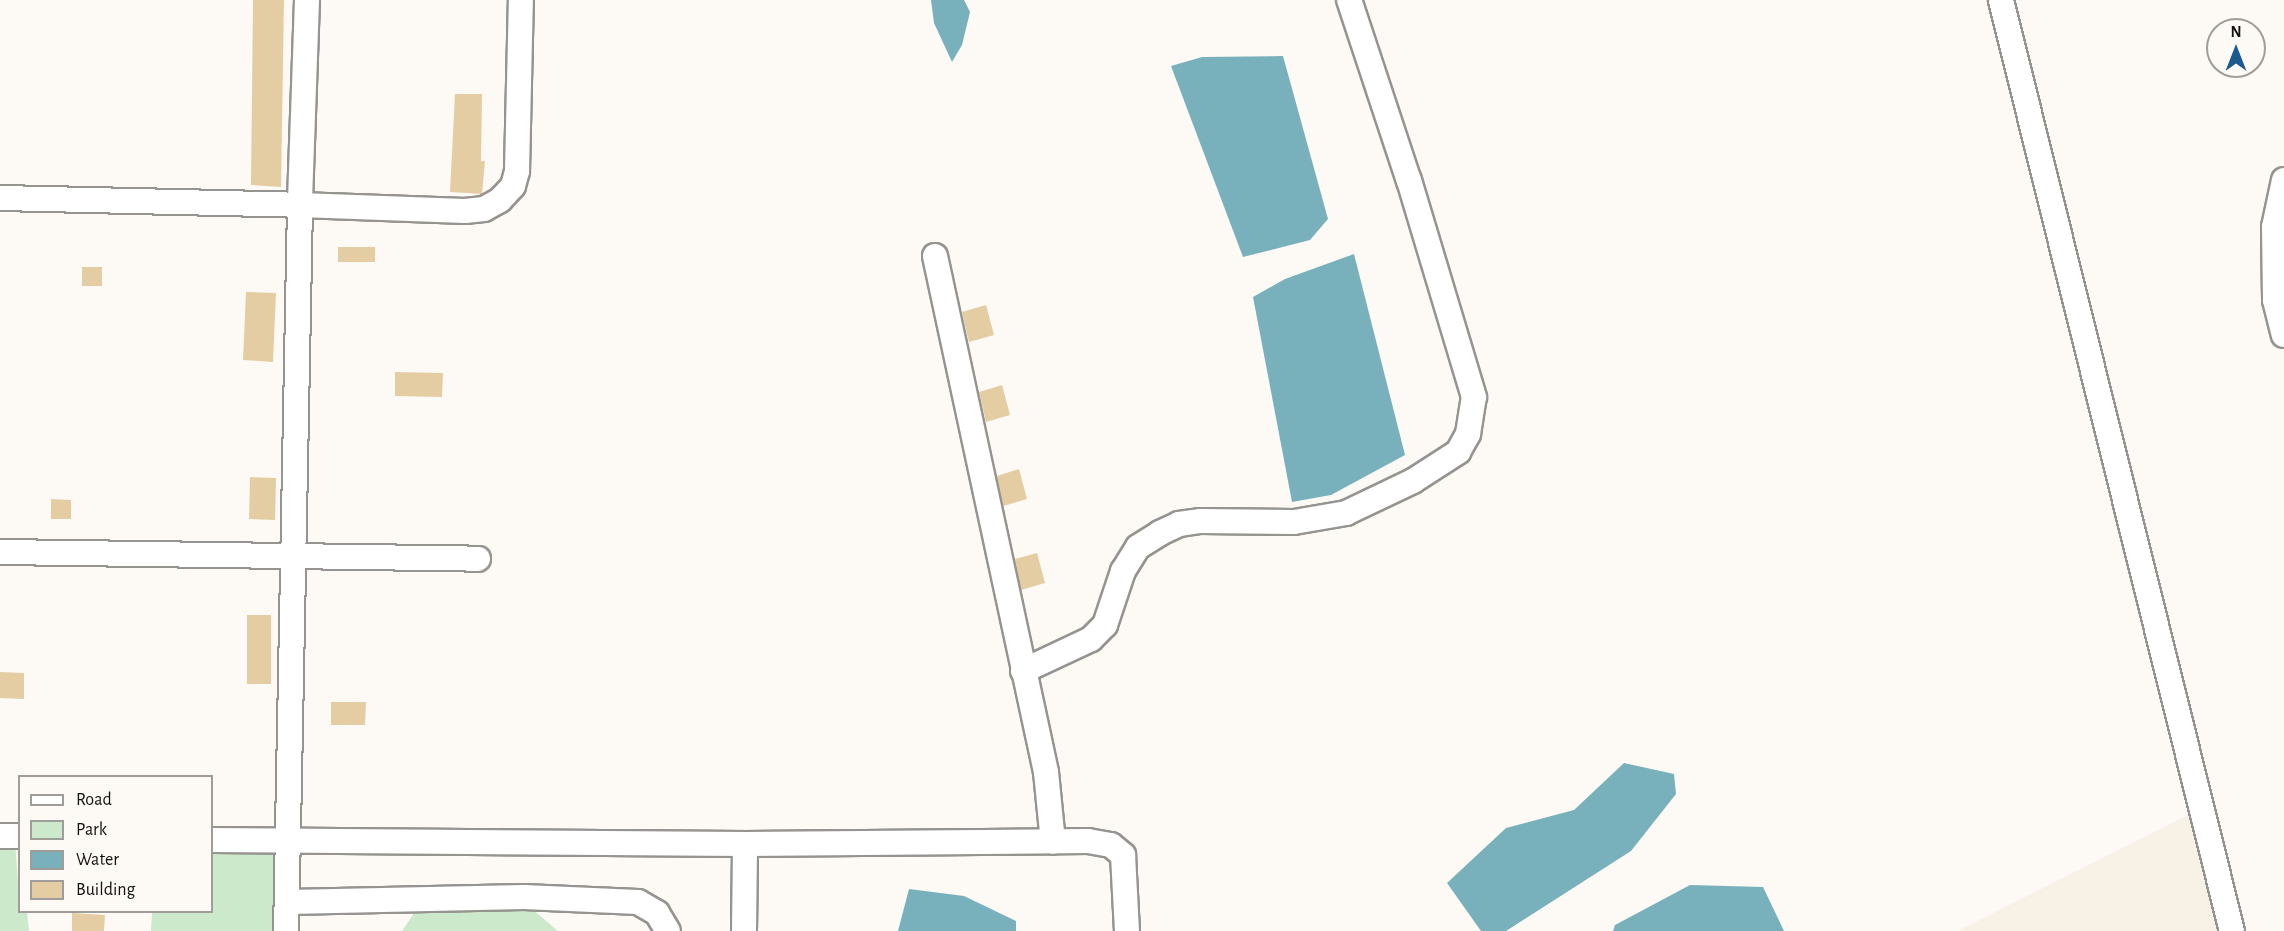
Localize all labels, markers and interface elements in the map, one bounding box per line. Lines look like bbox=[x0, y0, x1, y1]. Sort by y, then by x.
north arrow bbox=[2206, 18, 2266, 78]
text: N bbox=[2230, 24, 2242, 40]
legend bbox=[18, 775, 213, 913]
text: Road bbox=[76, 791, 112, 809]
text: Park bbox=[76, 821, 107, 839]
text: Water bbox=[76, 851, 119, 869]
text: Building bbox=[76, 881, 135, 899]

